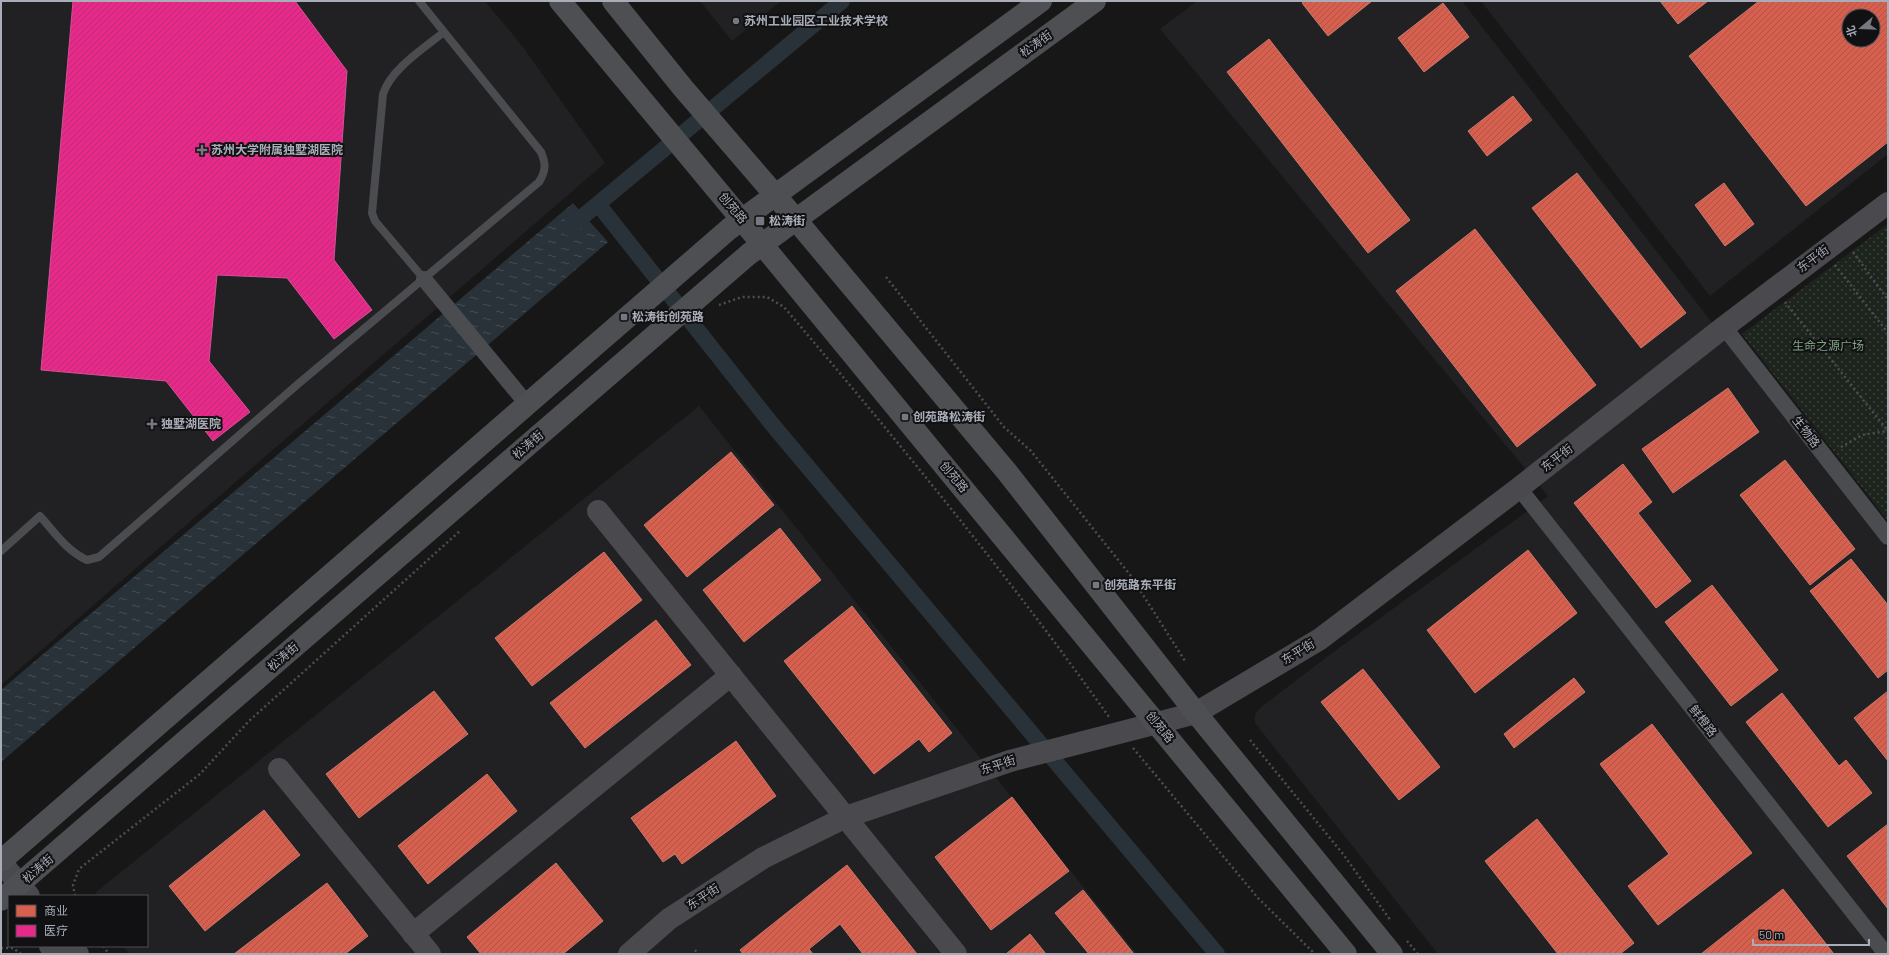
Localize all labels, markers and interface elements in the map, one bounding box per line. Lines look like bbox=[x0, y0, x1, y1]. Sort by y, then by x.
north arrow bbox=[1841, 8, 1881, 48]
place label: 苏州工业园区工业技术学校 bbox=[744, 13, 888, 27]
marker: 苏州工业园区工业技术学校 bbox=[731, 16, 741, 26]
text: 北 bbox=[1843, 24, 1859, 39]
street label: 松涛街 bbox=[1017, 27, 1054, 59]
place label: 苏州大学附属独墅湖医院 bbox=[211, 142, 343, 156]
marker: 苏州大学附属独墅湖医院 bbox=[196, 144, 208, 156]
street label: 创苑路 bbox=[717, 189, 751, 226]
place label: 松涛街 bbox=[769, 213, 805, 227]
marker: 松涛街 bbox=[754, 215, 766, 227]
street label: 东平街 bbox=[1794, 242, 1831, 275]
place label: 松涛街创苑路 bbox=[632, 309, 704, 323]
marker: 松涛街创苑路 bbox=[619, 312, 629, 322]
park label: 生命之源广场 bbox=[1792, 338, 1864, 352]
place label: 创苑路松涛街 bbox=[913, 409, 985, 423]
marker: 创苑路松涛街 bbox=[900, 412, 910, 422]
street label: 生物路 bbox=[1790, 413, 1823, 450]
place label: 独墅湖医院 bbox=[161, 416, 221, 430]
marker: 独墅湖医院 bbox=[146, 418, 158, 430]
street label: 松涛街 bbox=[509, 427, 546, 461]
street label: 东平街 bbox=[1538, 441, 1575, 474]
street label: 创苑路 bbox=[938, 458, 972, 495]
place label: 创苑路东平街 bbox=[1104, 577, 1176, 591]
marker: 创苑路东平街 bbox=[1091, 580, 1101, 590]
street label: 东平街 bbox=[1278, 636, 1317, 666]
street label: 松涛街 bbox=[264, 639, 301, 673]
street label: 鲜橙路 bbox=[1687, 702, 1720, 739]
street label: 创苑路 bbox=[1144, 708, 1178, 745]
street label: 东平街 bbox=[978, 752, 1017, 776]
street label: 松涛街 bbox=[19, 851, 56, 885]
street label: 东平街 bbox=[684, 880, 721, 912]
legend bbox=[8, 895, 148, 947]
text: 商业 bbox=[44, 903, 68, 917]
scale bar bbox=[1753, 921, 1869, 947]
text: 医疗 bbox=[44, 923, 68, 937]
text: 50 m bbox=[1759, 927, 1784, 941]

